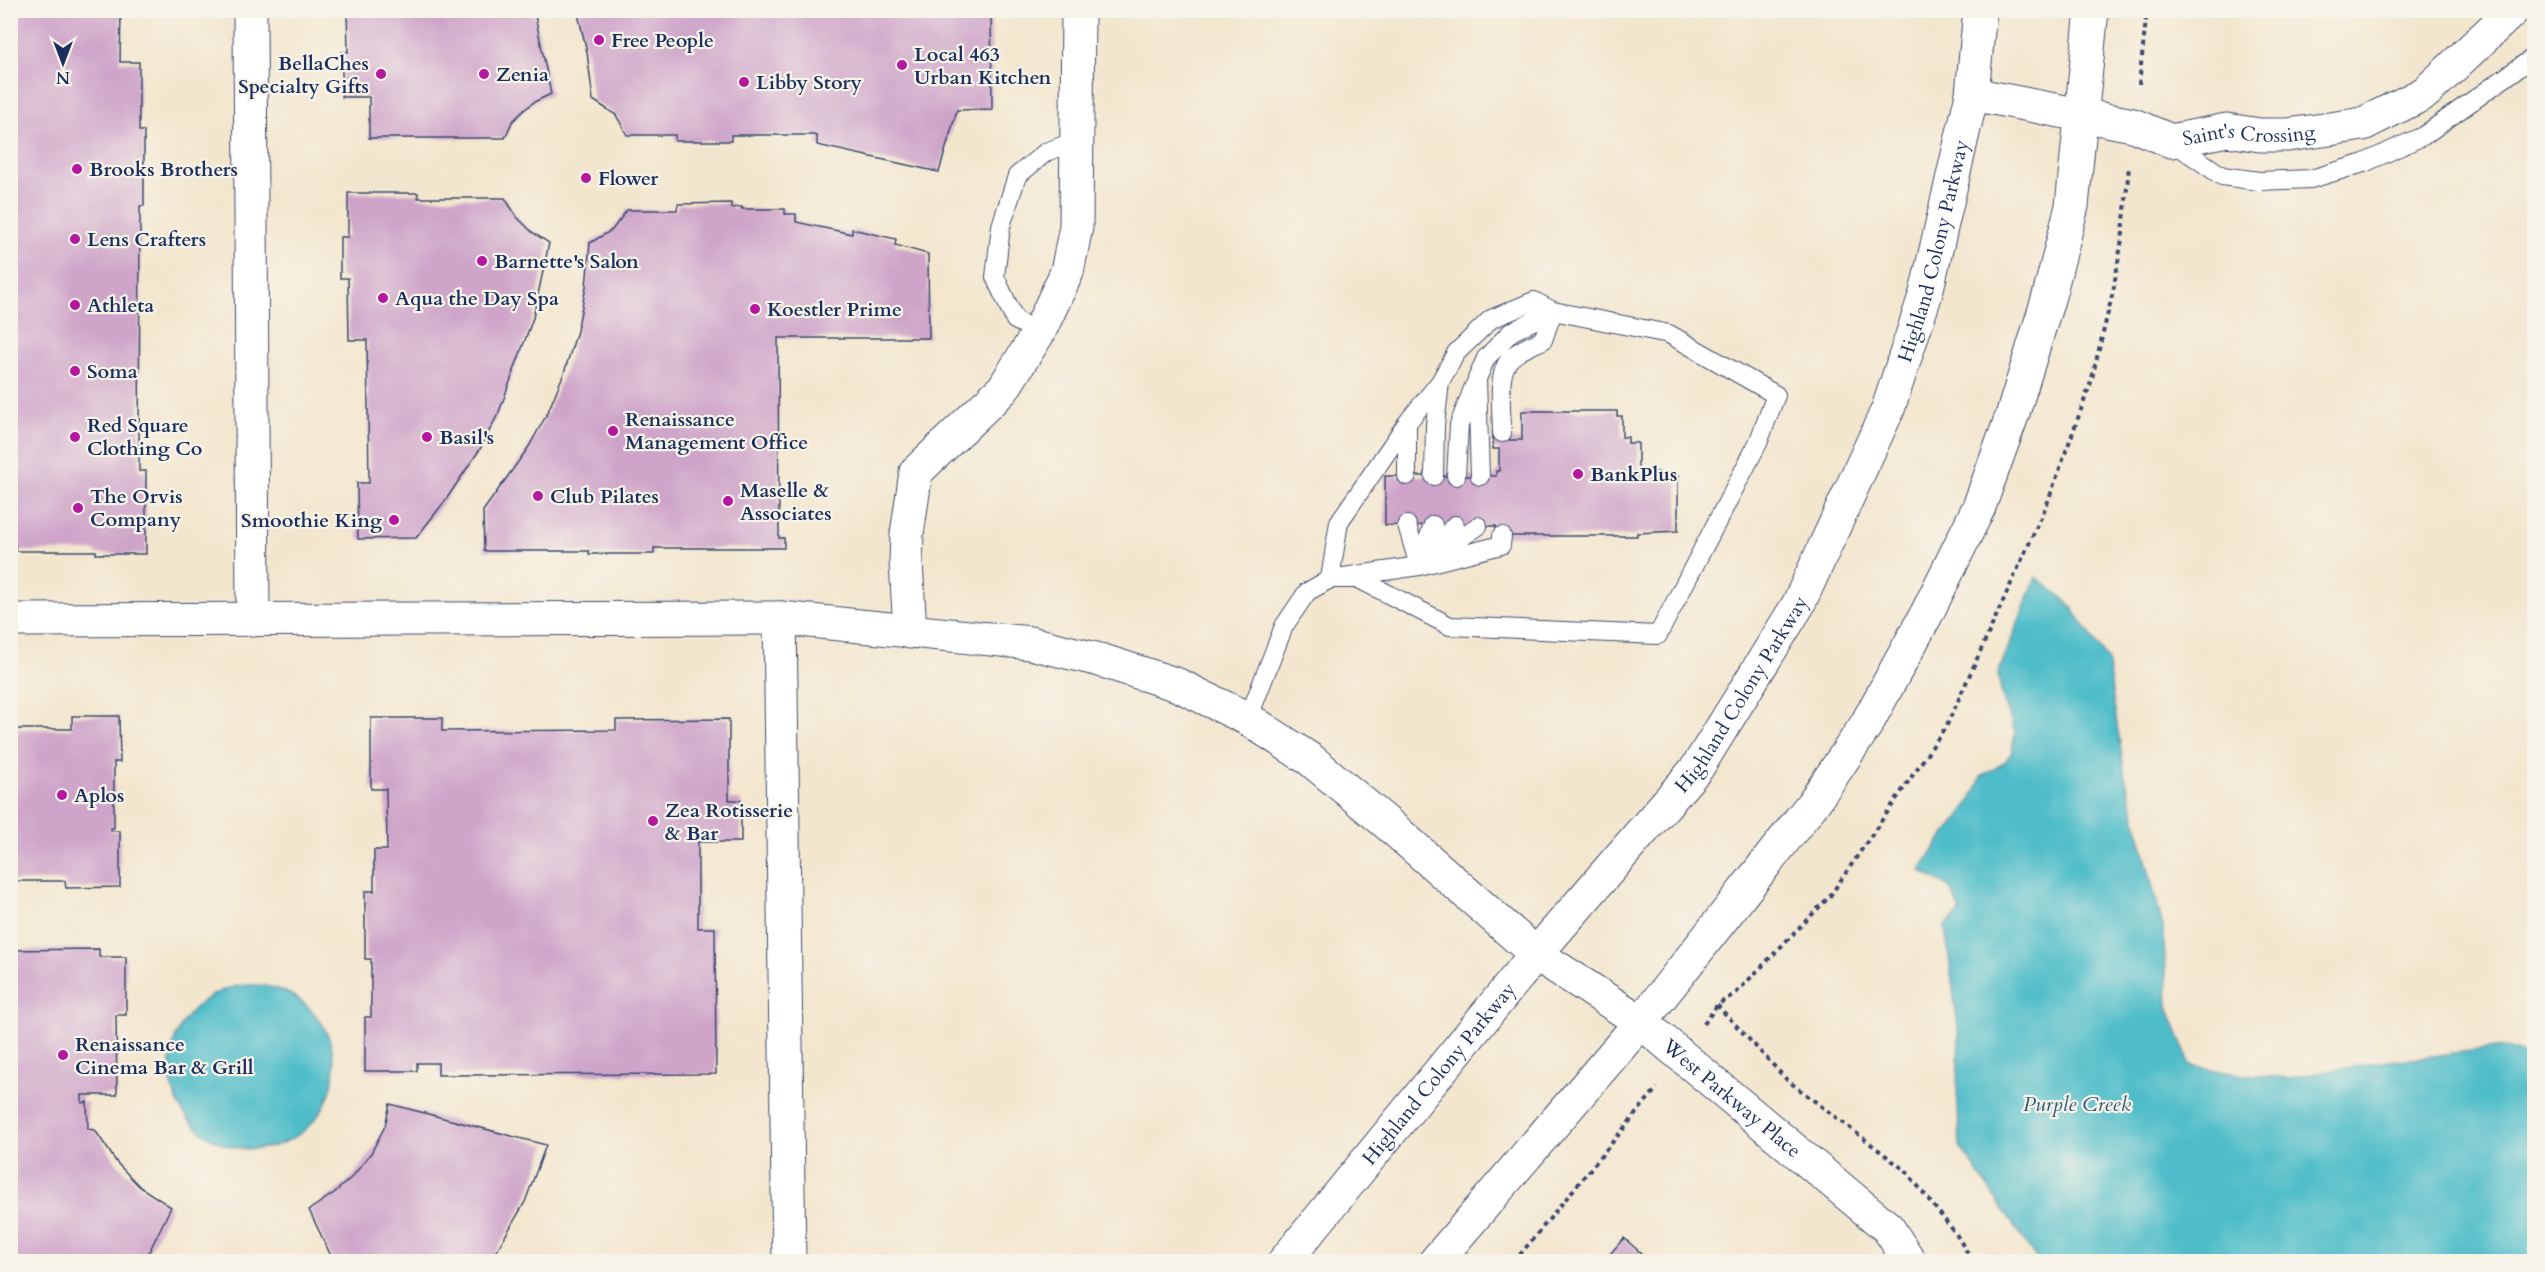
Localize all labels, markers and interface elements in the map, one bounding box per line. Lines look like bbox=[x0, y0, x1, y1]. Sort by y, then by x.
place label: Free People bbox=[611, 27, 714, 54]
north arrow bbox=[33, 33, 93, 93]
marker: Free People bbox=[592, 33, 606, 47]
place label: Local 463 Urban Kitchen bbox=[914, 41, 1052, 91]
place label: BellaChes Specialty Gifts bbox=[238, 50, 369, 100]
marker: Local 463 Urban Kitchen bbox=[895, 58, 909, 72]
place label: Zenia bbox=[496, 61, 549, 88]
text: N bbox=[56, 66, 70, 88]
marker: BellaChes Specialty Gifts bbox=[374, 67, 388, 81]
marker: Zenia bbox=[477, 67, 491, 81]
place label: Libby Story bbox=[756, 69, 862, 96]
marker: Libby Story bbox=[737, 75, 751, 89]
street label: Saint's Crossing bbox=[2180, 116, 2318, 152]
street label: Highland Colony Parkway bbox=[1891, 137, 1975, 365]
place label: Brooks Brothers bbox=[89, 156, 238, 183]
marker: Brooks Brothers bbox=[70, 162, 84, 176]
place label: Flower bbox=[598, 165, 659, 192]
marker: Flower bbox=[579, 171, 593, 185]
place label: Lens Crafters bbox=[87, 226, 206, 253]
marker: Lens Crafters bbox=[68, 232, 82, 246]
place label: Barnette's Salon bbox=[494, 248, 639, 275]
marker: Barnette's Salon bbox=[475, 254, 489, 268]
place label: Aqua the Day Spa bbox=[395, 285, 559, 312]
marker: Aqua the Day Spa bbox=[376, 291, 390, 305]
place label: Athleta bbox=[87, 292, 154, 319]
place label: Koestler Prime bbox=[767, 296, 902, 323]
marker: Athleta bbox=[68, 298, 82, 312]
marker: Koestler Prime bbox=[748, 302, 762, 316]
place label: Soma bbox=[87, 358, 138, 385]
marker: Soma bbox=[68, 364, 82, 378]
place label: Renaissance Management Office bbox=[625, 406, 808, 456]
place label: Red Square Clothing Co bbox=[87, 412, 202, 462]
place label: Basil's bbox=[439, 424, 494, 451]
marker: Renaissance Management Office bbox=[606, 424, 620, 438]
marker: Red Square Clothing Co bbox=[68, 430, 82, 444]
marker: Basil's bbox=[420, 430, 434, 444]
place label: BankPlus bbox=[1590, 461, 1677, 488]
marker: BankPlus bbox=[1571, 467, 1585, 481]
place label: Maselle & Associates bbox=[740, 477, 832, 527]
place label: The Orvis Company bbox=[90, 483, 183, 533]
place label: Club Pilates bbox=[550, 483, 659, 510]
marker: Club Pilates bbox=[531, 489, 545, 503]
marker: Maselle & Associates bbox=[721, 494, 735, 508]
marker: The Orvis Company bbox=[71, 501, 85, 515]
place label: Smoothie King bbox=[241, 507, 382, 534]
marker: Smoothie King bbox=[387, 513, 401, 527]
street label: Highland Colony Parkway bbox=[1668, 591, 1814, 798]
place label: Aplos bbox=[74, 782, 124, 809]
marker: Aplos bbox=[55, 788, 69, 802]
place label: Zea Rotisserie & Bar bbox=[665, 797, 793, 847]
marker: Zea Rotisserie & Bar bbox=[646, 814, 660, 828]
street label: Highland Colony Parkway bbox=[1356, 976, 1522, 1170]
place label: Renaissance Cinema Bar & Grill bbox=[75, 1031, 254, 1081]
street label: West Parkway Place bbox=[1656, 1032, 1807, 1164]
marker: Renaissance Cinema Bar & Grill bbox=[56, 1048, 70, 1062]
water label: Purple Creek bbox=[2023, 1090, 2132, 1119]

